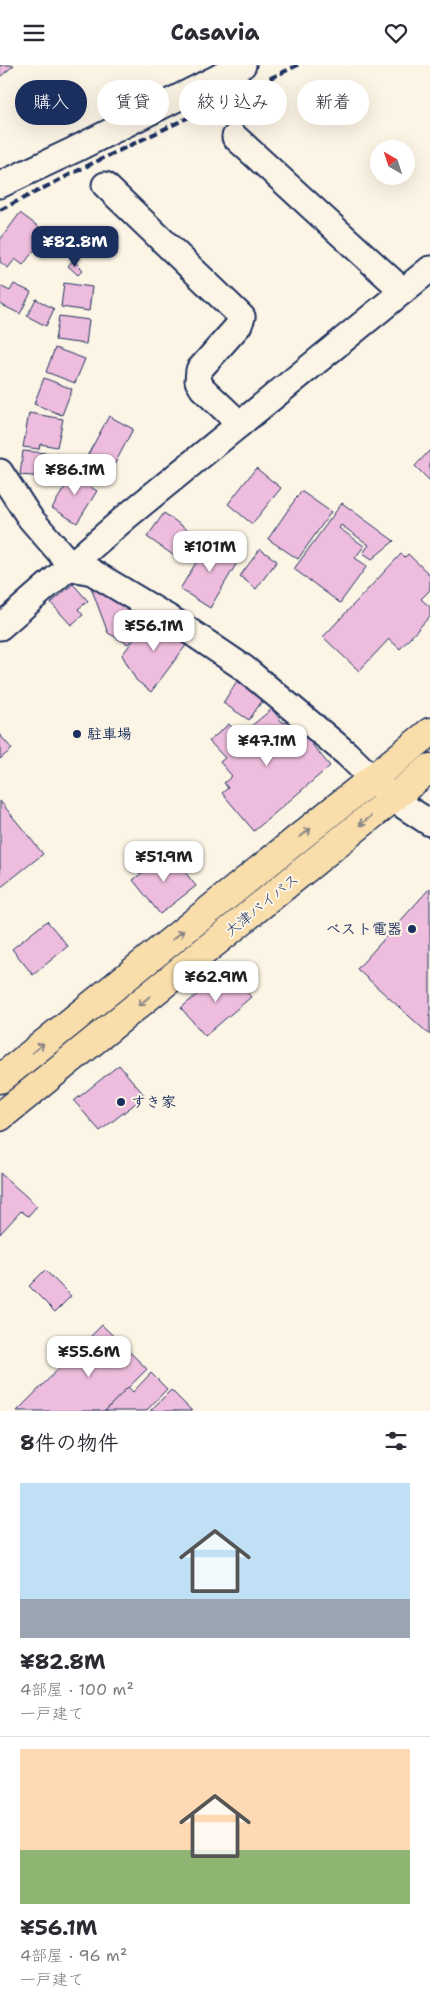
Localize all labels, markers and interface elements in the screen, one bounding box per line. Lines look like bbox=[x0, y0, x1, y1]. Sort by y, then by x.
text: Casavia bbox=[171, 18, 259, 47]
icon: menu bbox=[20, 19, 48, 47]
icon: heart bbox=[382, 19, 410, 47]
chip: 購入 bbox=[15, 80, 87, 125]
chip: 賃貸 bbox=[97, 80, 169, 125]
chip: 絞り込み bbox=[179, 80, 287, 125]
chip: 新着 bbox=[297, 80, 369, 125]
north arrow bbox=[370, 140, 415, 185]
map controls bbox=[370, 140, 415, 185]
pin: ¥82.8M bbox=[34, 225, 116, 268]
text: ¥82.8M bbox=[42, 231, 108, 252]
pin: ¥86.1M bbox=[34, 453, 116, 496]
text: ¥86.1M bbox=[45, 459, 105, 480]
pin: ¥101M bbox=[175, 531, 245, 573]
text: ¥101M bbox=[184, 536, 236, 557]
pin: ¥56.1M bbox=[113, 609, 195, 652]
text: ¥56.1M bbox=[125, 615, 183, 636]
place label: 駐車場 bbox=[87, 724, 132, 744]
pin: ¥47.1M bbox=[226, 725, 308, 767]
marker: 駐車場 bbox=[71, 728, 83, 740]
text: ¥47.1M bbox=[238, 730, 296, 751]
one-way arrow bbox=[359, 816, 372, 827]
one-way arrow bbox=[298, 828, 311, 839]
pin: ¥51.9M bbox=[123, 841, 205, 883]
text: ¥51.9M bbox=[135, 846, 193, 867]
street label: 大津バイパス bbox=[221, 869, 303, 941]
place label: ベスト電器 bbox=[326, 919, 402, 939]
marker: ベスト電器 bbox=[406, 923, 418, 935]
one-way arrow bbox=[171, 930, 184, 941]
pin: ¥62.9M bbox=[175, 961, 257, 1003]
text: ¥62.9M bbox=[184, 966, 248, 987]
one-way arrow bbox=[138, 996, 151, 1007]
one-way arrow bbox=[31, 1043, 44, 1054]
place label: すき家 bbox=[131, 1092, 176, 1112]
marker: すき家 bbox=[115, 1096, 127, 1108]
pin: ¥55.6M bbox=[48, 1335, 130, 1378]
text: ¥55.6M bbox=[58, 1341, 120, 1362]
icon: filters bbox=[382, 1427, 410, 1455]
text: 8件の物件 bbox=[20, 1429, 119, 1457]
icon: home bbox=[170, 1516, 260, 1606]
text: ¥82.8M bbox=[20, 1648, 106, 1676]
text: 4部屋 · 100 m² bbox=[20, 1679, 134, 1700]
text: 一戸建て bbox=[20, 1703, 84, 1724]
icon: home bbox=[170, 1781, 260, 1871]
text: ¥56.1M bbox=[20, 1914, 97, 1942]
text: 4部屋 · 96 m² bbox=[20, 1945, 127, 1966]
text: 一戸建て bbox=[20, 1969, 84, 1990]

